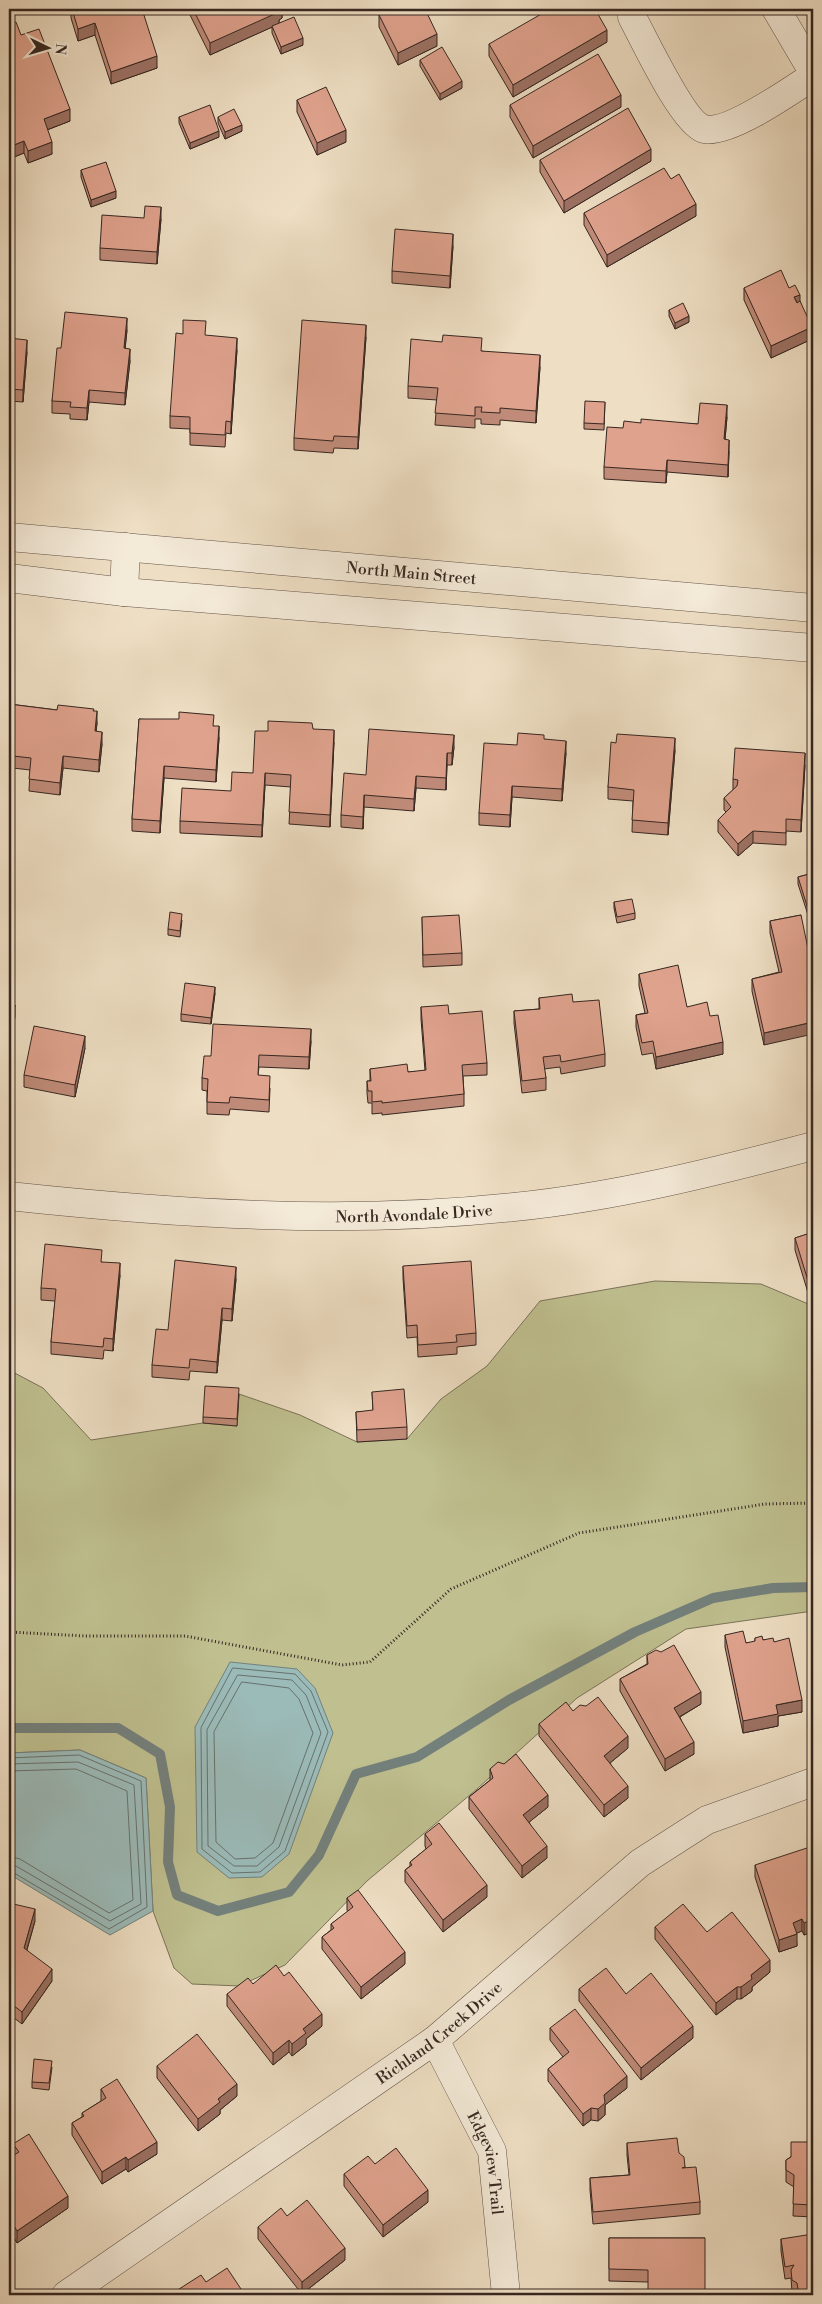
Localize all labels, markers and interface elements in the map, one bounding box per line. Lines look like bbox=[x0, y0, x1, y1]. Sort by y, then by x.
north arrow bbox=[22, 22, 72, 72]
text: N bbox=[51, 43, 69, 55]
street label: North Main Street bbox=[345, 558, 478, 589]
street label: North Avondale Drive bbox=[336, 1200, 494, 1227]
street label: Richland Creek Drive bbox=[372, 1978, 507, 2089]
street label: Edgeview Trail bbox=[462, 2108, 507, 2216]

